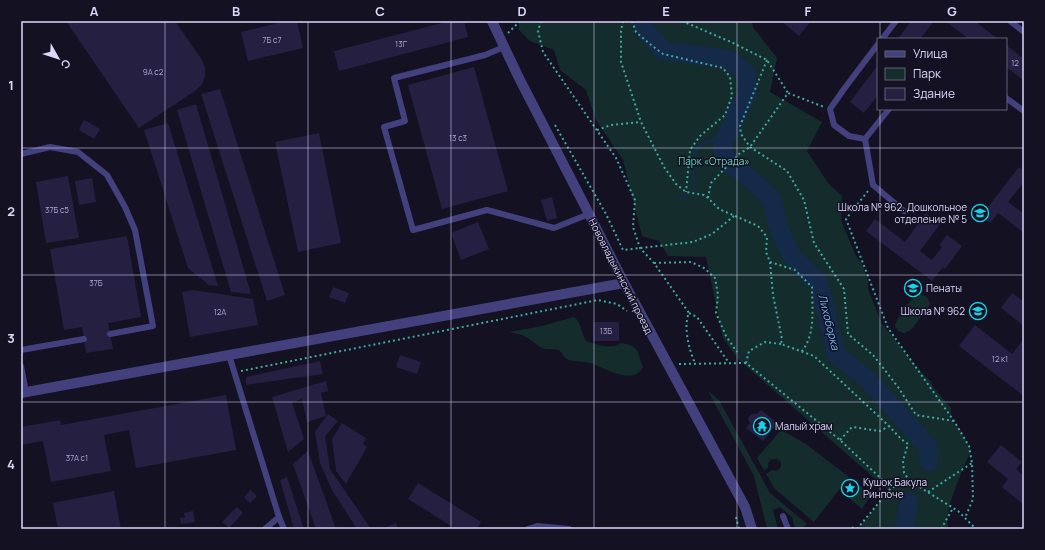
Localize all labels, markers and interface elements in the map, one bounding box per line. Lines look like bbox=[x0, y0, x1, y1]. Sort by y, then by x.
text: A bbox=[90, 2, 99, 20]
text: B bbox=[232, 2, 240, 20]
text: C bbox=[375, 2, 385, 20]
text: D bbox=[517, 2, 527, 20]
text: E bbox=[662, 2, 670, 20]
text: F bbox=[805, 2, 812, 20]
text: G bbox=[947, 2, 957, 20]
house number: 7Б с7 bbox=[263, 34, 281, 45]
north arrow bbox=[38, 38, 78, 78]
house number: 13Г bbox=[395, 38, 408, 49]
legend bbox=[877, 38, 1007, 110]
text: Улица bbox=[913, 45, 947, 62]
text: С bbox=[58, 57, 75, 72]
house number: 12 bbox=[1011, 57, 1019, 68]
text: Парк bbox=[913, 65, 942, 82]
house number: 9А с2 bbox=[143, 66, 164, 77]
text: 1 bbox=[8, 76, 14, 94]
text: Здание bbox=[913, 85, 955, 102]
house number: 13 с3 bbox=[449, 132, 467, 143]
park label: Парк «Отрада» bbox=[678, 154, 750, 168]
place label: Школа № 962. Дошкольное отделение № 5 bbox=[838, 200, 967, 226]
text: 2 bbox=[7, 202, 15, 220]
school or university icon: Школа № 962. Дошкольное отделение № 5 bbox=[970, 203, 990, 223]
house number: 37Б с5 bbox=[45, 204, 69, 215]
street label: Нововладыкинский проезд bbox=[586, 216, 656, 336]
house number: 37Б bbox=[89, 277, 103, 288]
school or university icon: Пенаты bbox=[903, 278, 923, 298]
place label: Пенаты bbox=[926, 281, 962, 295]
water label: Лихоборка bbox=[815, 292, 844, 352]
school or university icon: Школа № 962 bbox=[968, 301, 988, 321]
place label: Школа № 962 bbox=[901, 304, 965, 318]
house number: 12А bbox=[214, 306, 226, 317]
house number: 13Б bbox=[600, 325, 612, 336]
text: 3 bbox=[7, 329, 15, 347]
house number: 12 к1 bbox=[992, 353, 1008, 364]
temple icon: Малый храм bbox=[752, 416, 772, 436]
place label: Малый храм bbox=[775, 419, 833, 433]
house number: 37А с1 bbox=[66, 452, 88, 463]
text: 4 bbox=[7, 455, 15, 473]
place label: Кушок Бакула Ринпоче bbox=[863, 475, 927, 501]
place icon: Кушок Бакула Ринпоче bbox=[840, 478, 860, 498]

